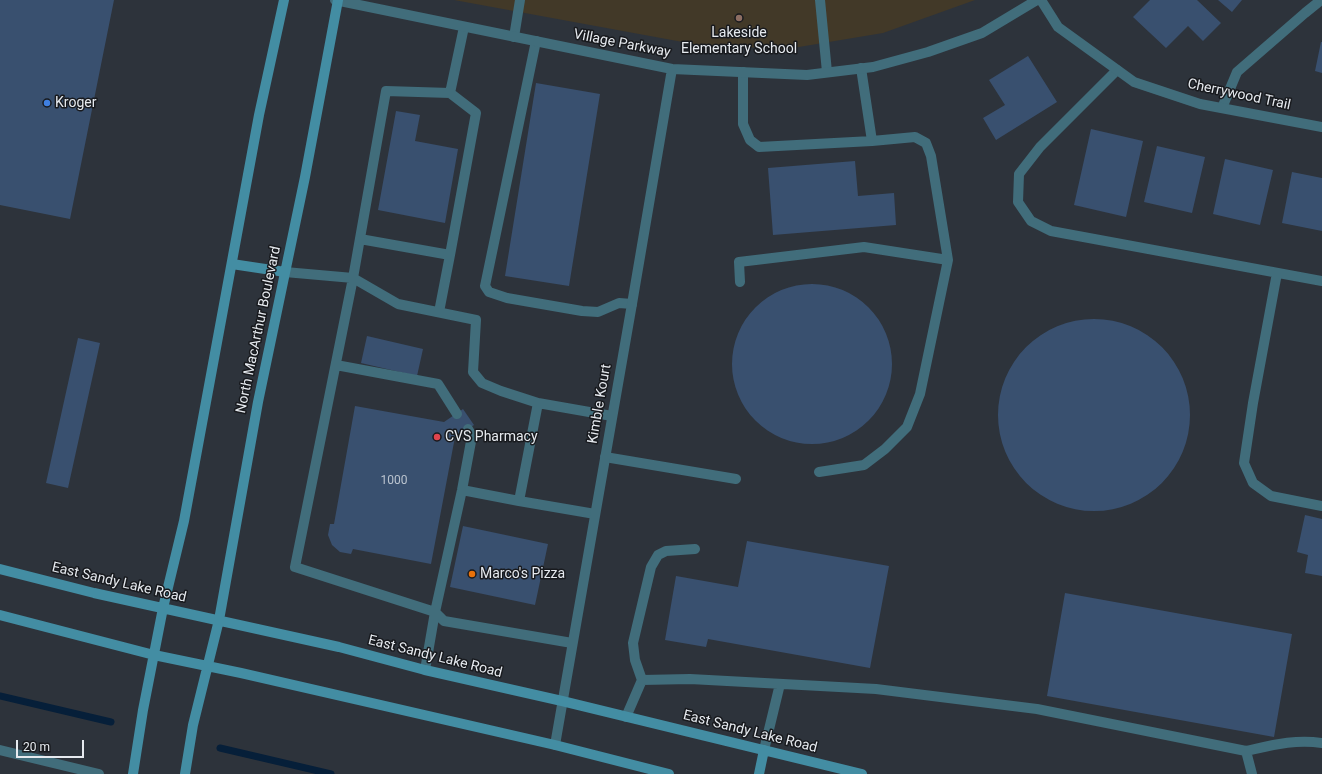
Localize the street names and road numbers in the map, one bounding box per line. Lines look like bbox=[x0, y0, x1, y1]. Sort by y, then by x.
street label: Village Parkway bbox=[572, 26, 672, 62]
street label: Cherrywood Trail bbox=[1186, 76, 1292, 114]
street label: North MacArthur Boulevard bbox=[233, 245, 285, 415]
street label: Kimble Kourt bbox=[585, 363, 615, 445]
street label: East Sandy Lake Road bbox=[50, 559, 188, 607]
street label: East Sandy Lake Road bbox=[366, 632, 504, 682]
street label: East Sandy Lake Road bbox=[681, 707, 819, 757]

